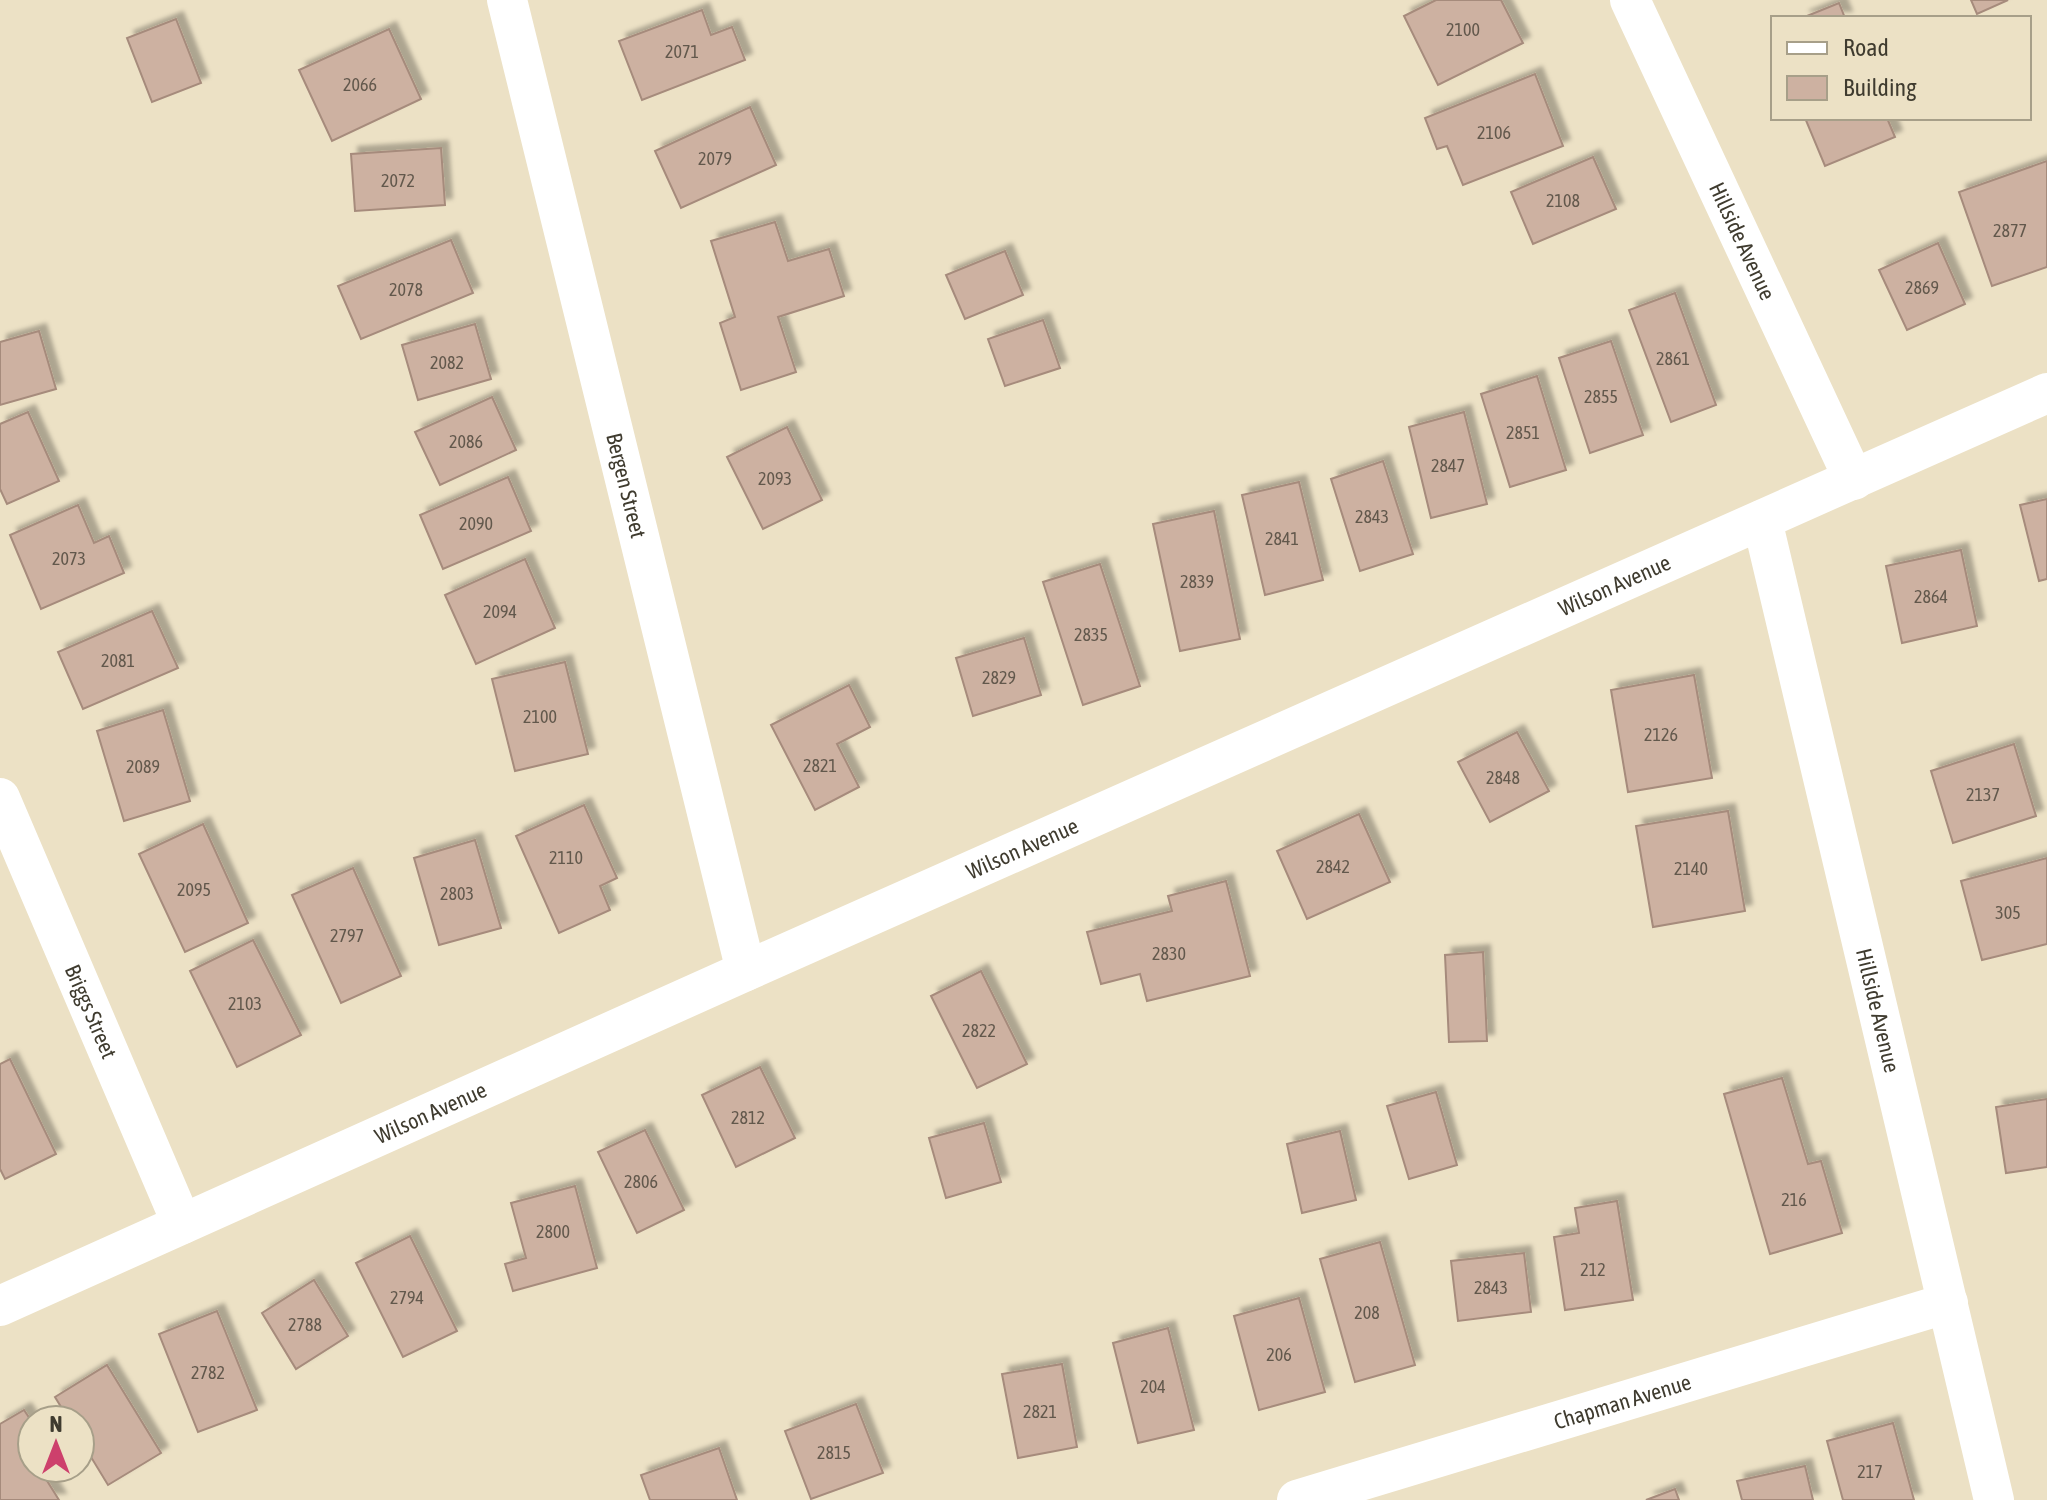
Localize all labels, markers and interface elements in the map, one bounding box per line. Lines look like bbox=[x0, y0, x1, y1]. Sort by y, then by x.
legend bbox=[1771, 16, 2031, 120]
house number: 2100 bbox=[1446, 19, 1480, 40]
text: Road bbox=[1843, 34, 1889, 61]
house number: 2071 bbox=[665, 41, 699, 62]
house number: 2066 bbox=[343, 74, 377, 95]
text: Building bbox=[1843, 74, 1917, 101]
house number: 2106 bbox=[1477, 122, 1511, 143]
house number: 2079 bbox=[698, 148, 732, 169]
house number: 2072 bbox=[381, 170, 415, 191]
street label: Hillside Avenue bbox=[1704, 178, 1781, 304]
house number: 2108 bbox=[1546, 190, 1580, 211]
house number: 2877 bbox=[1993, 220, 2027, 241]
house number: 2869 bbox=[1905, 277, 1939, 298]
house number: 2078 bbox=[389, 279, 423, 300]
house number: 2861 bbox=[1656, 348, 1690, 369]
house number: 2082 bbox=[430, 352, 464, 373]
house number: 2855 bbox=[1584, 386, 1618, 407]
house number: 2851 bbox=[1506, 422, 1540, 443]
street label: Bergen Street bbox=[601, 430, 652, 541]
house number: 2086 bbox=[449, 431, 483, 452]
house number: 2847 bbox=[1431, 455, 1465, 476]
house number: 2093 bbox=[758, 468, 792, 489]
house number: 2843 bbox=[1355, 506, 1389, 527]
house number: 2090 bbox=[459, 513, 493, 534]
house number: 2841 bbox=[1265, 528, 1299, 549]
house number: 2073 bbox=[52, 548, 86, 569]
street label: Wilson Avenue bbox=[1554, 549, 1674, 621]
house number: 2839 bbox=[1180, 571, 1214, 592]
house number: 2864 bbox=[1914, 586, 1948, 607]
house number: 2094 bbox=[483, 601, 517, 622]
house number: 2835 bbox=[1074, 624, 1108, 645]
house number: 2081 bbox=[101, 650, 135, 671]
house number: 2829 bbox=[982, 667, 1016, 688]
house number: 2100 bbox=[523, 706, 557, 727]
house number: 2126 bbox=[1644, 724, 1678, 745]
house number: 2821 bbox=[803, 755, 837, 776]
house number: 2089 bbox=[126, 756, 160, 777]
house number: 2848 bbox=[1486, 767, 1520, 788]
house number: 2137 bbox=[1966, 784, 2000, 805]
street label: Wilson Avenue bbox=[962, 812, 1082, 884]
house number: 2110 bbox=[549, 847, 583, 868]
house number: 2842 bbox=[1316, 856, 1350, 877]
house number: 2140 bbox=[1674, 858, 1708, 879]
house number: 2095 bbox=[177, 879, 211, 900]
house number: 2803 bbox=[440, 883, 474, 904]
house number: 305 bbox=[1995, 902, 2021, 923]
house number: 2797 bbox=[330, 925, 364, 946]
house number: 2830 bbox=[1152, 943, 1186, 964]
street label: Hillside Avenue bbox=[1851, 946, 1905, 1075]
street label: Briggs Street bbox=[60, 960, 123, 1062]
house number: 2103 bbox=[228, 993, 262, 1014]
house number: 2822 bbox=[962, 1020, 996, 1041]
street label: Wilson Avenue bbox=[371, 1076, 490, 1149]
house number: 2812 bbox=[731, 1107, 765, 1128]
house number: 2806 bbox=[624, 1171, 658, 1192]
house number: 216 bbox=[1781, 1189, 1807, 1210]
house number: 2800 bbox=[536, 1221, 570, 1242]
house number: 212 bbox=[1580, 1259, 1606, 1280]
house number: 2843 bbox=[1474, 1277, 1508, 1298]
house number: 2794 bbox=[390, 1287, 424, 1308]
house number: 208 bbox=[1354, 1302, 1380, 1323]
house number: 2788 bbox=[288, 1314, 322, 1335]
house number: 206 bbox=[1266, 1344, 1292, 1365]
house number: 2782 bbox=[191, 1362, 225, 1383]
street label: Chapman Avenue bbox=[1551, 1369, 1694, 1435]
house number: 204 bbox=[1140, 1376, 1166, 1397]
house number: 2821 bbox=[1023, 1401, 1057, 1422]
north arrow bbox=[16, 1404, 96, 1484]
text: N bbox=[50, 1411, 62, 1437]
house number: 2815 bbox=[817, 1442, 851, 1463]
house number: 217 bbox=[1857, 1461, 1883, 1482]

